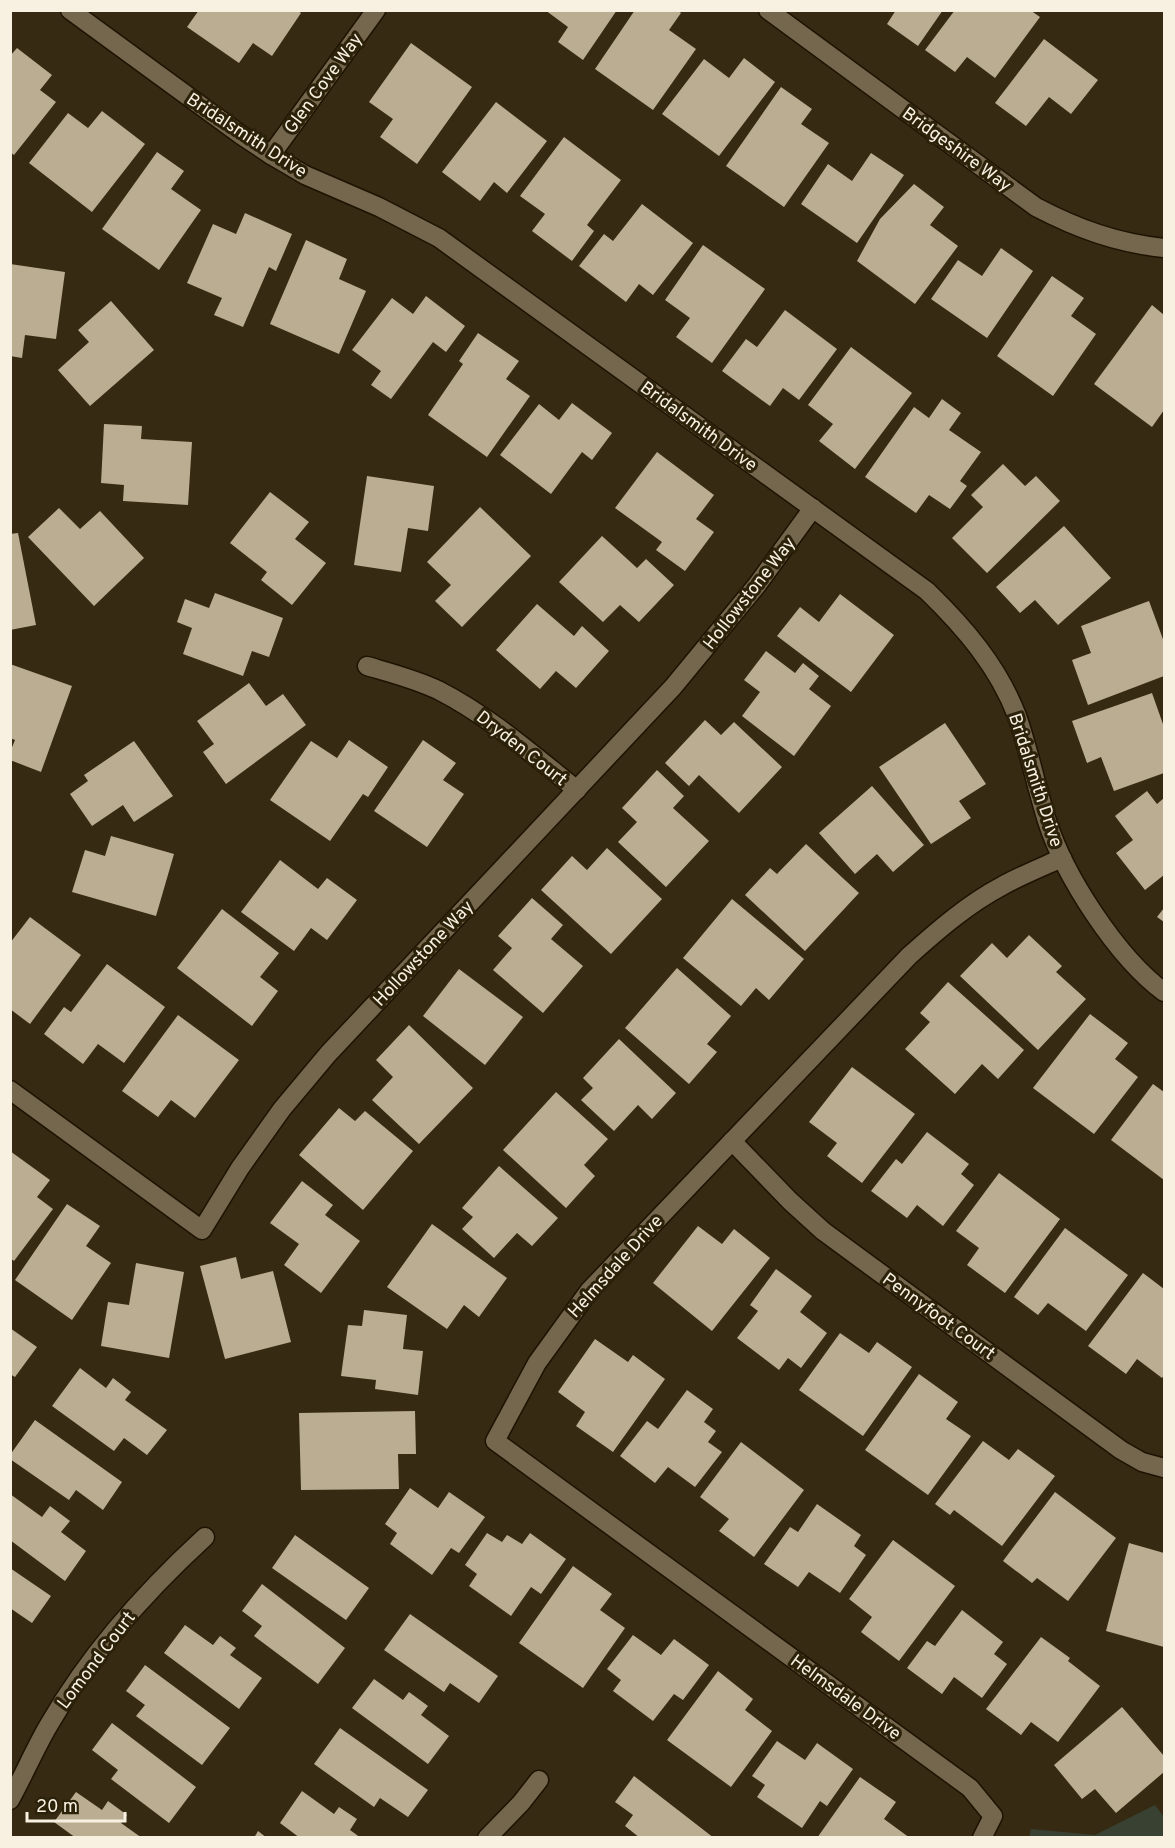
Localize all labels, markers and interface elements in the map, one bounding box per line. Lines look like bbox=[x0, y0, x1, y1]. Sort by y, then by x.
street label: Glen Cove Way bbox=[280, 29, 369, 139]
street label: Bridalsmith Drive bbox=[181, 89, 311, 184]
street label: Bridgeshire Way bbox=[897, 103, 1015, 198]
street label: Bridalsmith Drive bbox=[635, 377, 761, 477]
street label: Hollowstone Way bbox=[699, 533, 801, 655]
street label: Dryden Court bbox=[471, 706, 571, 792]
street label: Bridalsmith Drive bbox=[1002, 711, 1067, 850]
street label: Hollowstone Way bbox=[369, 896, 479, 1012]
street label: Helmsdale Drive bbox=[564, 1210, 669, 1324]
street label: Pennyfoot Court bbox=[877, 1268, 999, 1366]
street label: Lomond Court bbox=[53, 1608, 141, 1714]
street label: Helmsdale Drive bbox=[785, 1650, 905, 1746]
scale bar bbox=[27, 1785, 124, 1823]
text: 20 m bbox=[36, 1796, 78, 1819]

